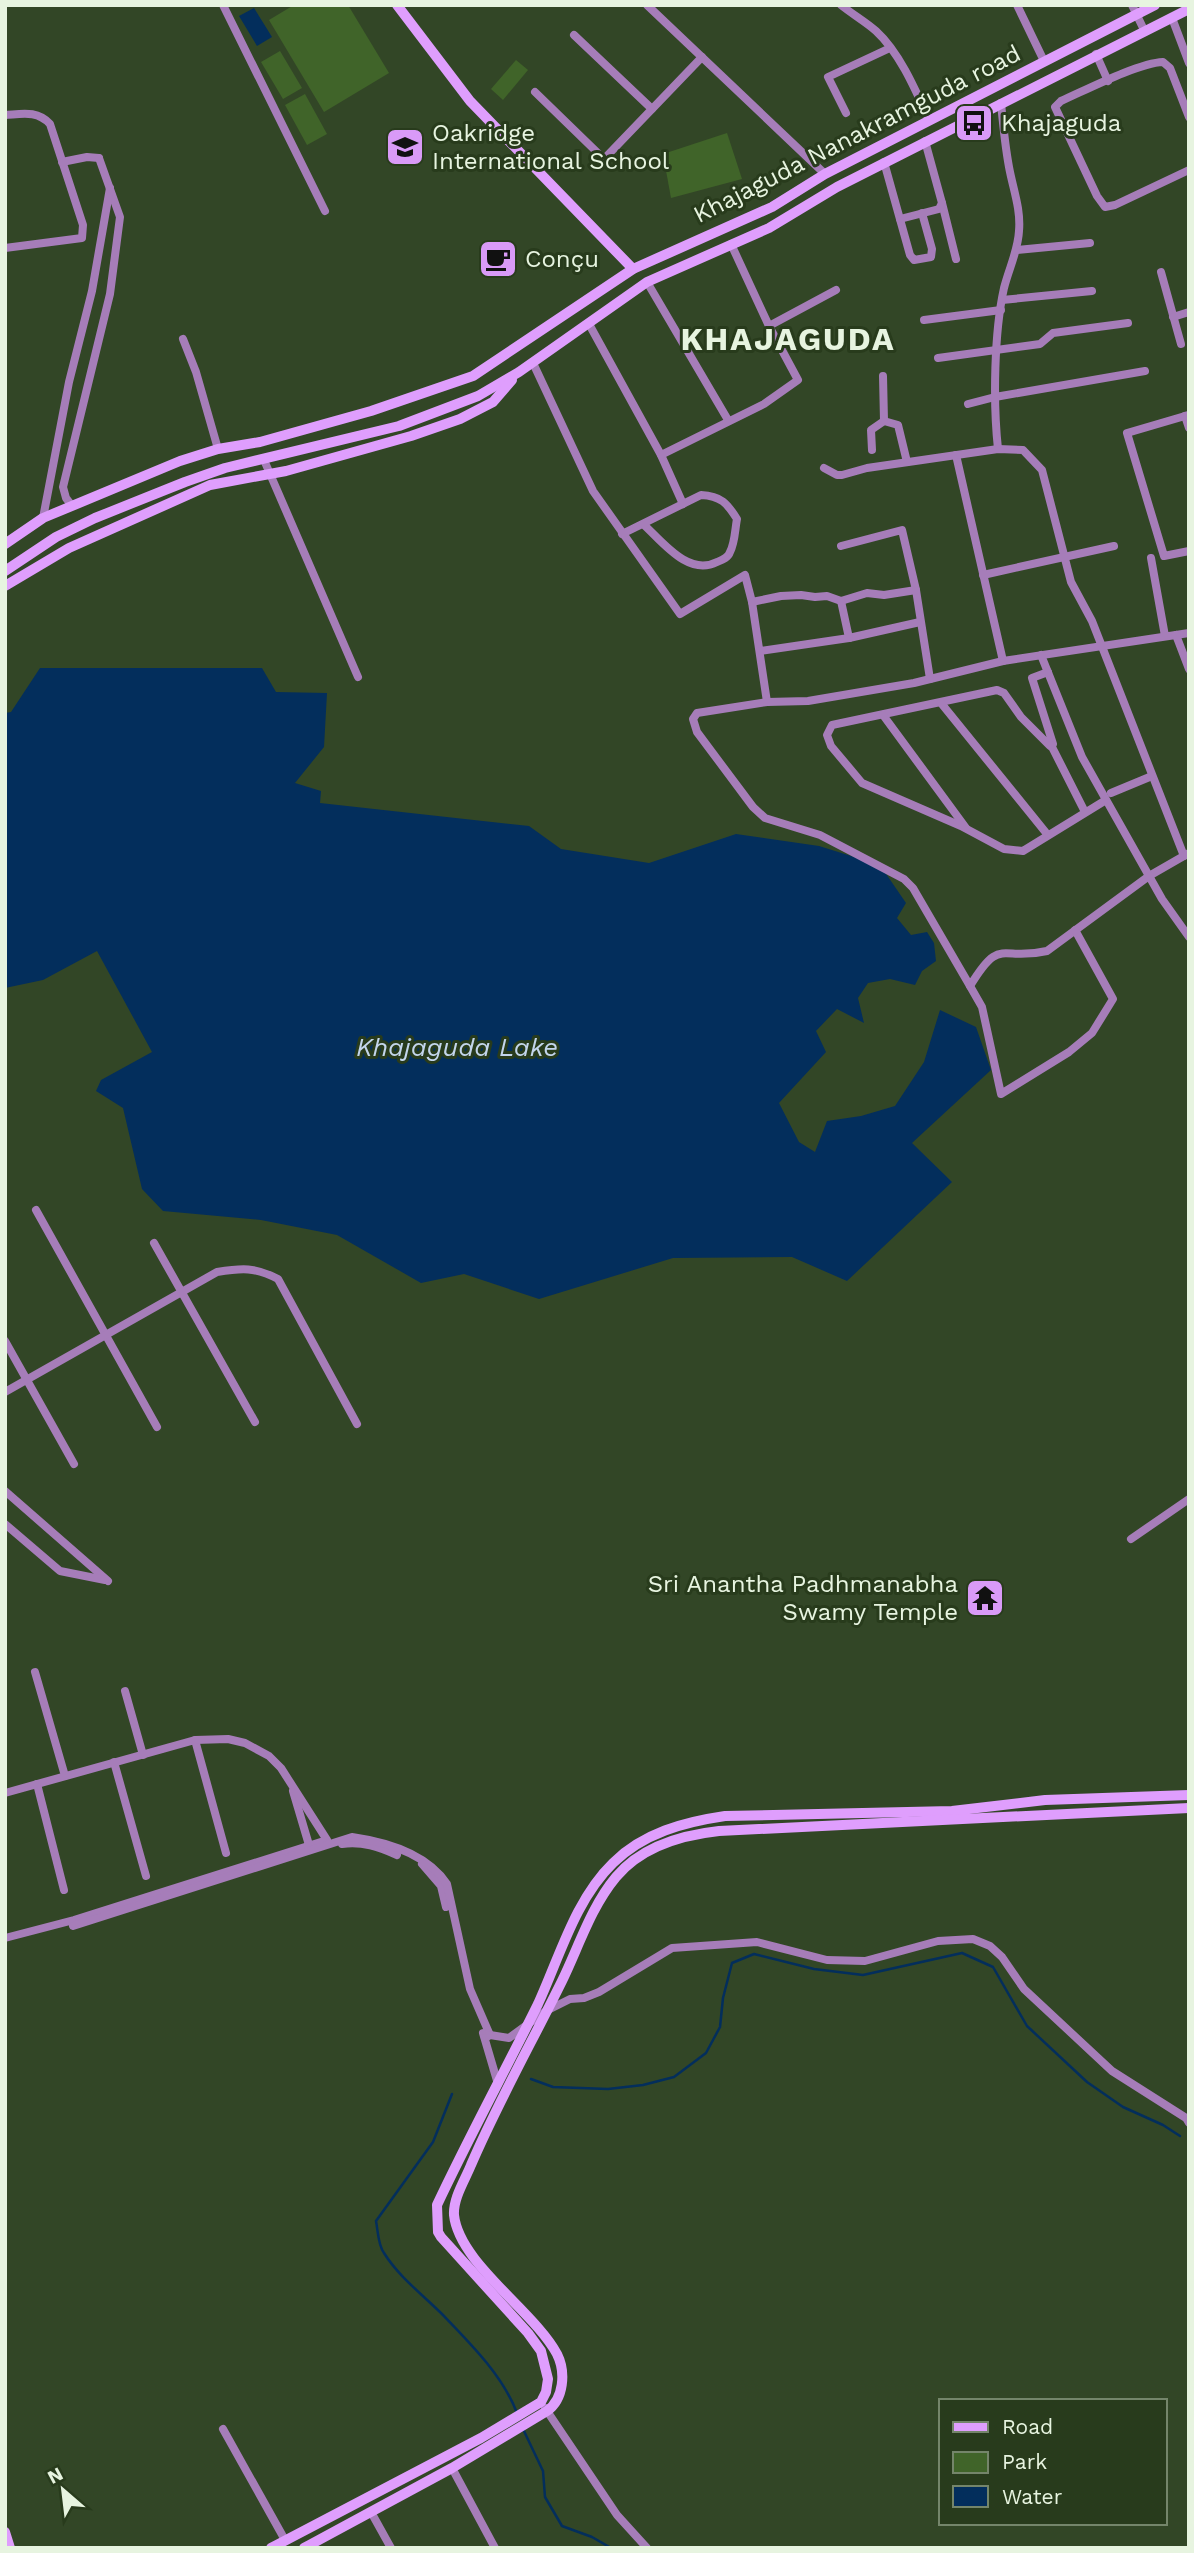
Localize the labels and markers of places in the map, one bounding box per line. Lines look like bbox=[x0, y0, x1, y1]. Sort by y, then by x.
bus stop icon: Khajaguda bbox=[953, 102, 995, 144]
place label: Khajaguda bbox=[1001, 109, 1121, 137]
place label: Oakridge International School bbox=[432, 119, 670, 175]
school or university icon: Oakridge International School bbox=[384, 126, 426, 168]
cafe icon: Conçu bbox=[477, 238, 519, 280]
place label: Conçu bbox=[525, 245, 599, 273]
place label: Sri Anantha Padhmanabha Swamy Temple bbox=[648, 1570, 958, 1626]
temple icon: Sri Anantha Padhmanabha Swamy Temple bbox=[964, 1577, 1006, 1619]

